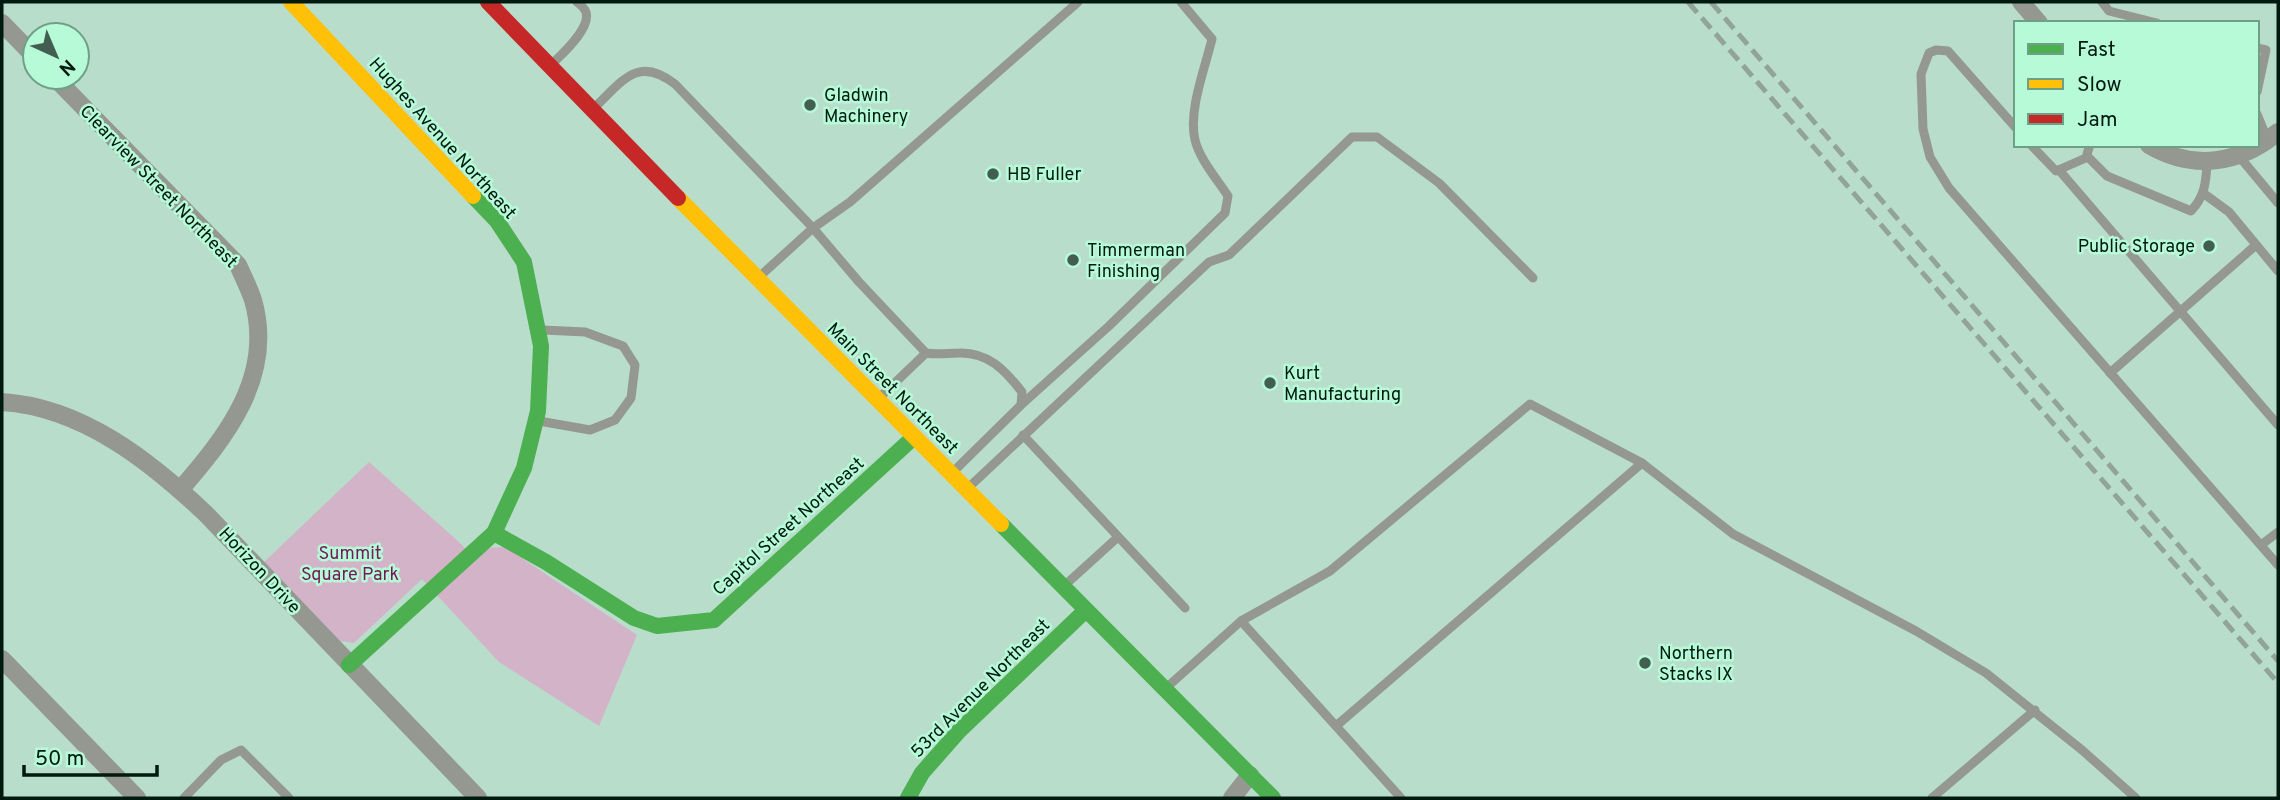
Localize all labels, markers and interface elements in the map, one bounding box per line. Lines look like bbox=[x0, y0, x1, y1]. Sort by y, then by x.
north arrow bbox=[21, 21, 91, 91]
legend bbox=[2014, 21, 2259, 147]
text: Fast bbox=[2077, 37, 2116, 64]
text: N bbox=[53, 53, 80, 80]
street label: Hughes Avenue Northeast bbox=[363, 53, 521, 225]
text: Slow bbox=[2077, 72, 2122, 99]
place label: Gladwin Machinery bbox=[824, 85, 908, 129]
marker: Gladwin Machinery bbox=[802, 97, 818, 113]
street label: Clearview Street Northeast bbox=[74, 101, 242, 273]
text: Jam bbox=[2077, 107, 2118, 134]
place label: HB Fuller bbox=[1007, 164, 1082, 187]
marker: HB Fuller bbox=[985, 166, 1001, 182]
place label: Public Storage bbox=[2078, 236, 2195, 259]
marker: Public Storage bbox=[2201, 238, 2217, 254]
place label: Timmerman Finishing bbox=[1087, 240, 1185, 284]
marker: Timmerman Finishing bbox=[1065, 252, 1081, 268]
street label: Main Street Northeast bbox=[821, 318, 963, 460]
place label: Kurt Manufacturing bbox=[1284, 363, 1401, 407]
marker: Kurt Manufacturing bbox=[1262, 375, 1278, 391]
street label: Capitol Street Northeast bbox=[708, 453, 870, 601]
street label: Horizon Drive bbox=[213, 523, 305, 619]
park label: Summit Square Park bbox=[301, 543, 399, 587]
street label: 53rd Avenue Northeast bbox=[907, 615, 1056, 764]
place label: Northern Stacks IX bbox=[1659, 643, 1733, 687]
marker: Northern Stacks IX bbox=[1637, 655, 1653, 671]
scale bar bbox=[24, 734, 158, 778]
text: 50 m bbox=[35, 746, 84, 773]

